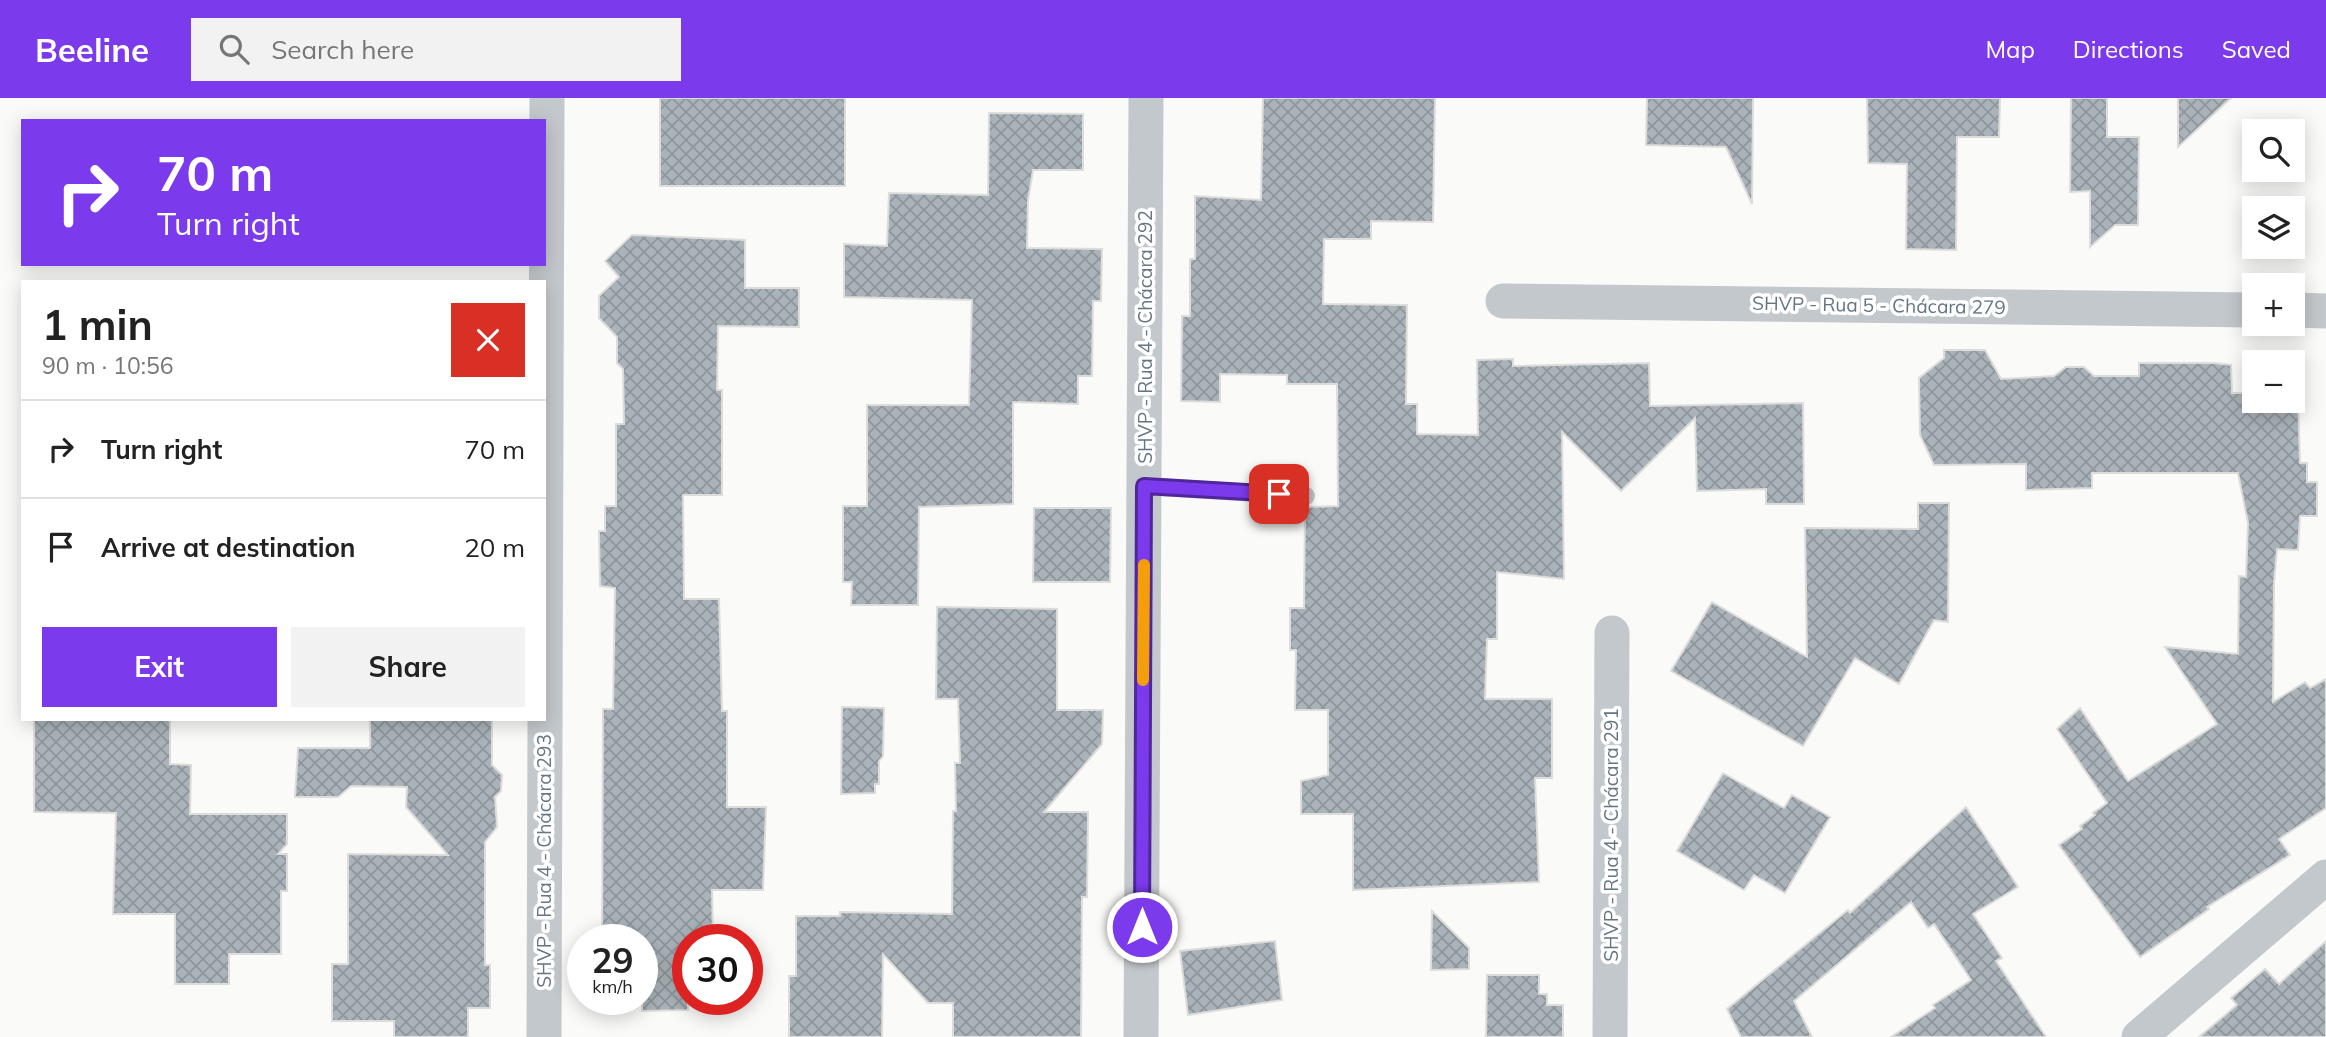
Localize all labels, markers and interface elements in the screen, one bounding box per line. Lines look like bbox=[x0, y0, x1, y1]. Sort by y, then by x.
search box bbox=[191, 18, 681, 81]
text: Beeline bbox=[35, 29, 149, 70]
icon: search bbox=[215, 30, 253, 68]
text: Search here bbox=[271, 33, 414, 66]
text: Map bbox=[1985, 34, 2035, 64]
text: Directions bbox=[2073, 34, 2184, 64]
text: Saved bbox=[2222, 34, 2291, 64]
map controls bbox=[2242, 119, 2305, 413]
button: search bbox=[2242, 119, 2305, 182]
text: 70 m bbox=[157, 142, 273, 203]
icon: right bbox=[42, 147, 133, 238]
button: layers bbox=[2242, 196, 2305, 259]
text: Turn right bbox=[157, 203, 300, 243]
street label: SHVP - Rua 4 - Chácara 292 bbox=[1133, 210, 1157, 464]
button: + bbox=[2242, 273, 2305, 336]
street label: SHVP - Rua 5 - Chácara 279 bbox=[1752, 291, 2006, 319]
text: 1 min bbox=[42, 298, 153, 351]
button: close bbox=[451, 303, 525, 377]
button: − bbox=[2242, 350, 2305, 413]
text: 90 m · 10:56 bbox=[42, 351, 174, 380]
icon: right bbox=[42, 430, 80, 468]
text: Turn right bbox=[101, 433, 222, 466]
text: 70 m bbox=[464, 433, 525, 466]
pin bbox=[1249, 464, 1309, 524]
icon: arrive bbox=[1260, 475, 1298, 513]
icon: arrive bbox=[42, 528, 80, 566]
text: Arrive at destination bbox=[101, 531, 356, 564]
text: 20 m bbox=[464, 531, 525, 564]
button: Exit bbox=[42, 627, 277, 707]
button: Share bbox=[291, 627, 525, 707]
street label: SHVP - Rua 4 - Chácara 291 bbox=[1599, 708, 1623, 962]
street label: SHVP - Rua 4 - Chácara 293 bbox=[532, 734, 556, 988]
position arrow bbox=[1105, 890, 1179, 964]
speed limit sign: 30 bbox=[672, 924, 763, 1015]
text: 29 bbox=[591, 938, 634, 982]
text: km/h bbox=[592, 975, 633, 998]

